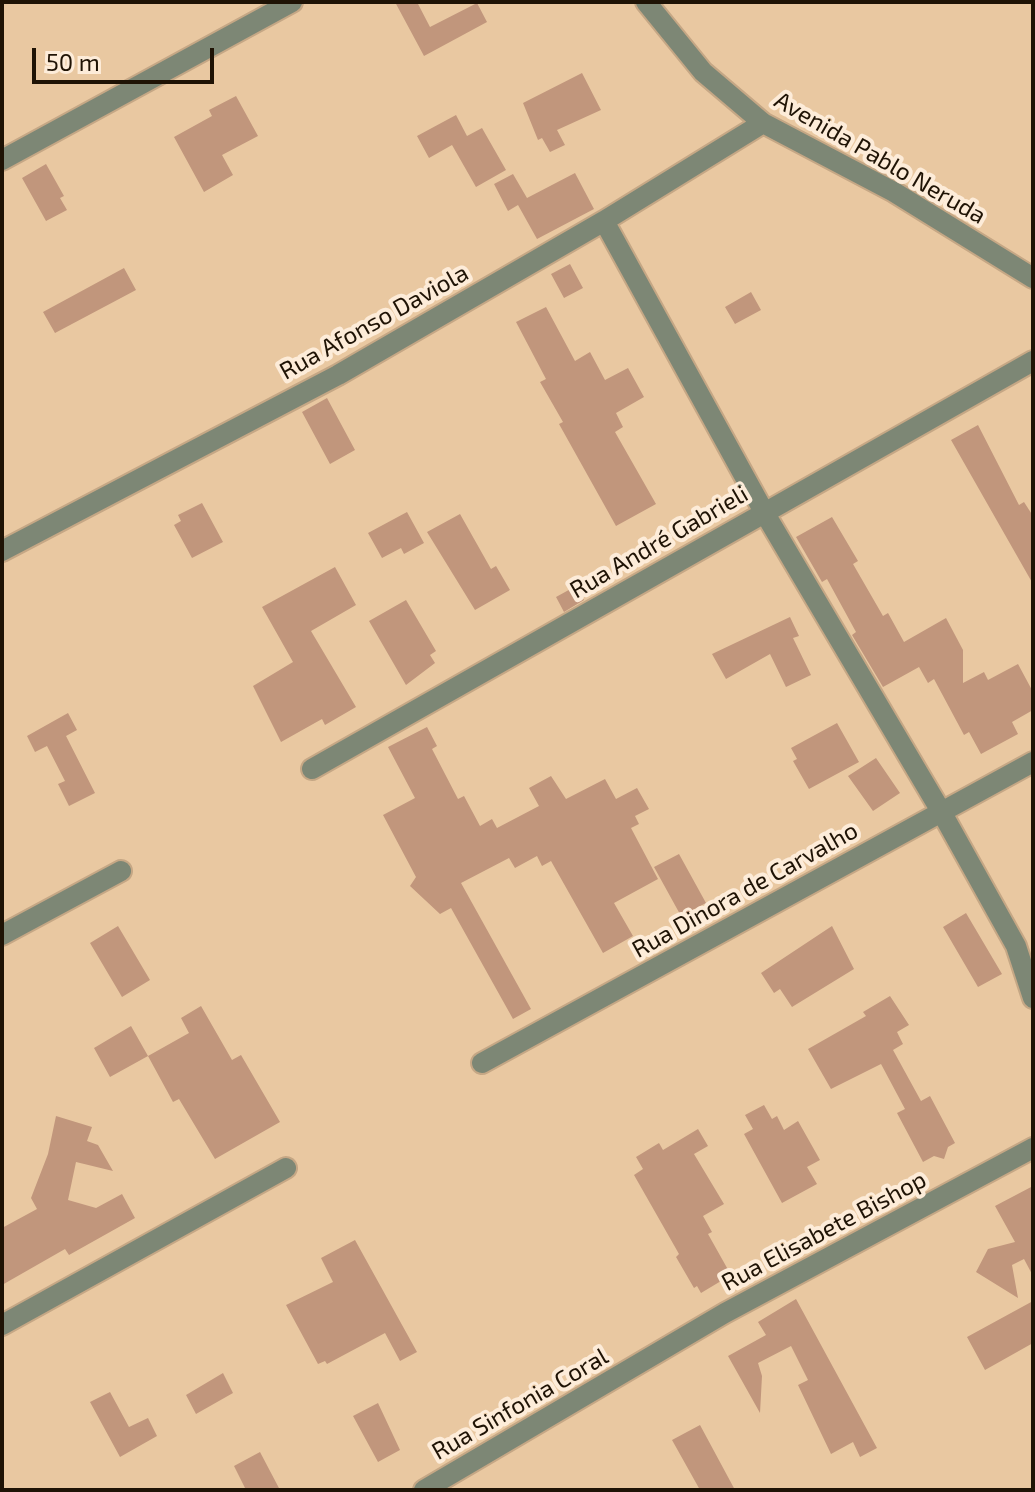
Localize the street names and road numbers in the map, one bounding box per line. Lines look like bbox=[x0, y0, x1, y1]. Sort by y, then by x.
street label: Avenida Pablo Neruda bbox=[769, 86, 991, 230]
street label: Rua Afonso Daviola bbox=[275, 258, 473, 386]
street label: Rua André Gabrieli bbox=[565, 479, 753, 605]
street label: Rua Dinora de Carvalho bbox=[627, 816, 863, 964]
street label: Rua Elisabete Bishop bbox=[717, 1165, 931, 1297]
street label: Rua Sinfonia Coral bbox=[427, 1342, 613, 1466]

